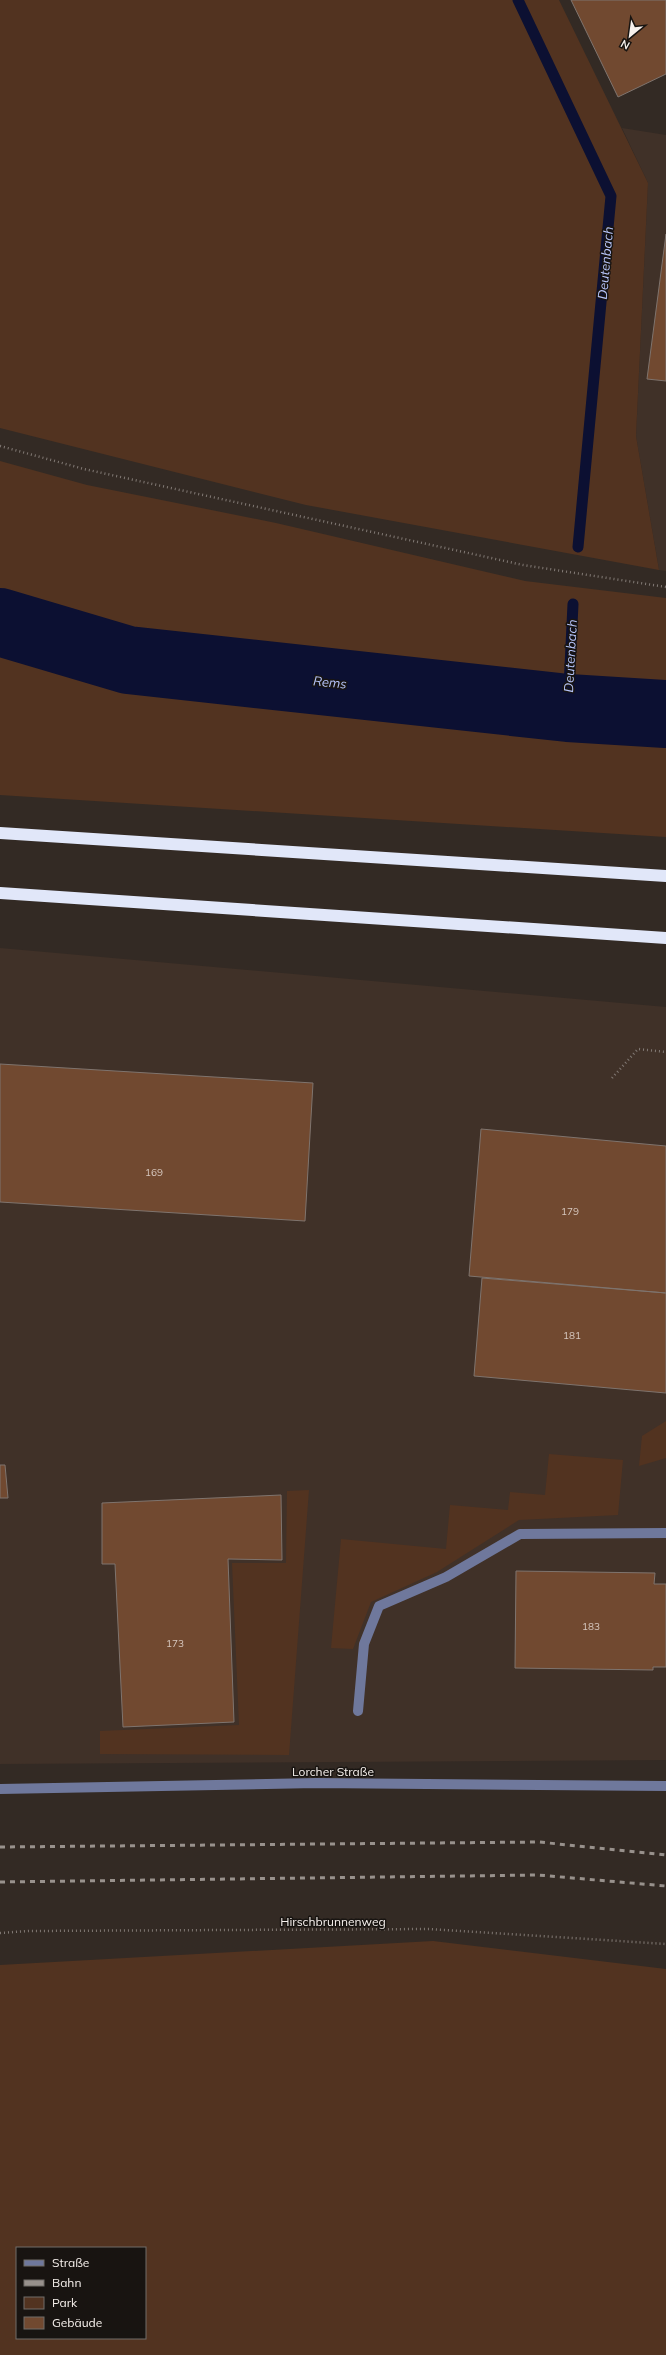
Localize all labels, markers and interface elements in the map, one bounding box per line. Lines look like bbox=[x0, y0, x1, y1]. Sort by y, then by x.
north arrow bbox=[610, 16, 650, 56]
text: N bbox=[618, 37, 632, 53]
water label: Deutenbach bbox=[594, 226, 616, 300]
water label: Deutenbach bbox=[560, 619, 580, 693]
water label: Rems bbox=[312, 672, 348, 692]
house number: 169 bbox=[145, 1166, 163, 1179]
house number: 179 bbox=[561, 1205, 579, 1218]
house number: 181 bbox=[563, 1329, 581, 1342]
house number: 183 bbox=[582, 1620, 600, 1633]
house number: 173 bbox=[166, 1637, 184, 1650]
street label: Lorcher Straße bbox=[292, 1764, 374, 1779]
street label: Hirschbrunnenweg bbox=[280, 1914, 386, 1929]
legend bbox=[16, 2247, 146, 2339]
text: Straße bbox=[52, 2255, 89, 2270]
text: Bahn bbox=[52, 2275, 81, 2290]
text: Park bbox=[52, 2295, 78, 2310]
text: Gebäude bbox=[52, 2315, 102, 2330]

